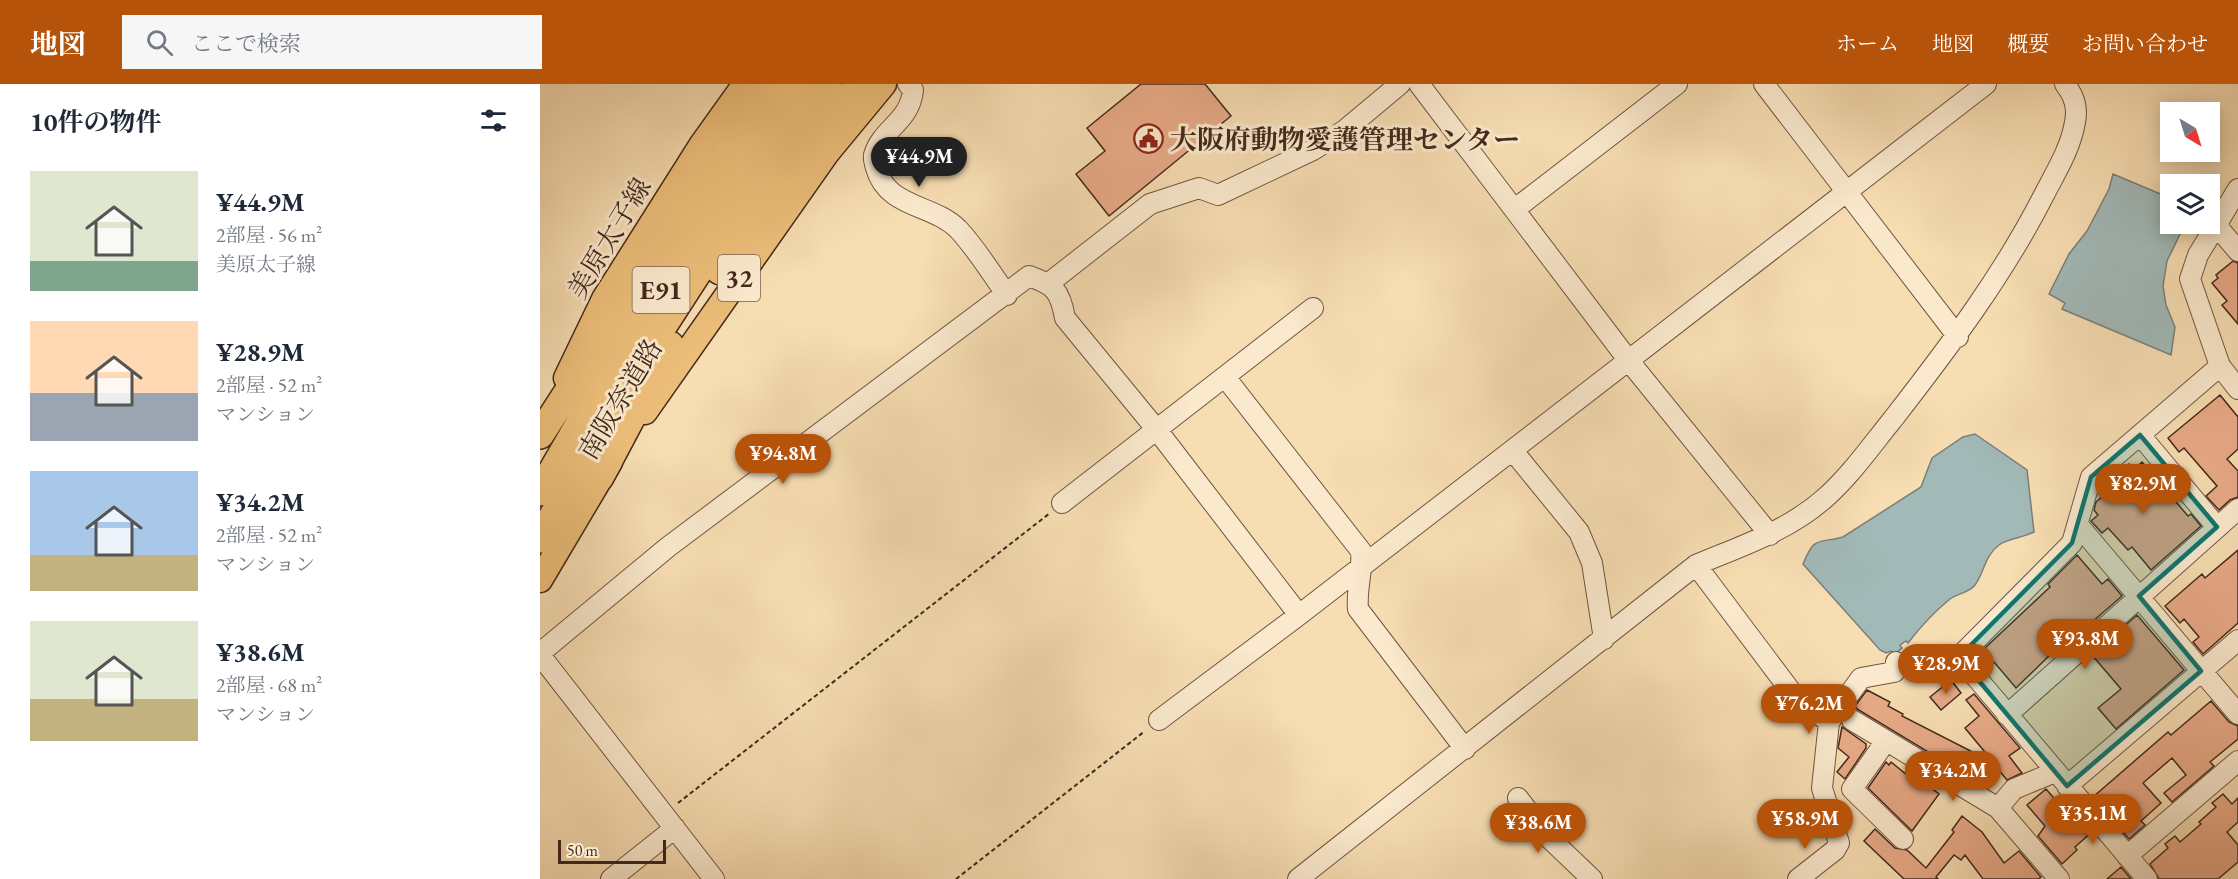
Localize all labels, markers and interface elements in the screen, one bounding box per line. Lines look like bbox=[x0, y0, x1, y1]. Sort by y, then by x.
search box bbox=[122, 15, 542, 69]
text: 地図 bbox=[30, 26, 86, 62]
icon: search bbox=[143, 26, 176, 59]
text: ここで検索 bbox=[191, 29, 301, 58]
text: ホーム bbox=[1836, 30, 1899, 57]
text: 地図 bbox=[1932, 30, 1974, 57]
text: 概要 bbox=[2007, 30, 2049, 57]
text: お問い合わせ bbox=[2082, 30, 2208, 57]
north arrow bbox=[2160, 102, 2220, 162]
map controls bbox=[2160, 102, 2220, 234]
icon: filters bbox=[477, 104, 510, 137]
text: 10件の物件 bbox=[30, 105, 162, 139]
place label: 大阪府動物愛護管理センター bbox=[1170, 122, 1520, 157]
public building icon: 大阪府動物愛護管理センター bbox=[1133, 123, 1165, 155]
pin: ¥44.9M bbox=[870, 137, 968, 188]
text: ¥44.9M bbox=[885, 143, 953, 169]
street label: 美原太子線 bbox=[559, 171, 659, 305]
button: layers bbox=[2160, 174, 2220, 234]
text: ¥44.9M bbox=[216, 185, 305, 219]
icon: home bbox=[78, 195, 150, 267]
text: 2部屋 · 56 m² bbox=[216, 222, 322, 248]
text: 美原太子線 bbox=[216, 251, 316, 277]
road number: 32 bbox=[718, 255, 760, 301]
road number: E91 bbox=[632, 267, 690, 313]
street label: 南阪奈道路 bbox=[570, 332, 670, 466]
text: ¥28.9M bbox=[216, 335, 305, 369]
icon: home bbox=[78, 345, 150, 417]
text: 2部屋 · 52 m² bbox=[216, 372, 322, 398]
text: マンション bbox=[216, 401, 315, 427]
pin: ¥94.8M bbox=[734, 434, 832, 485]
text: ¥94.8M bbox=[749, 440, 817, 466]
pin: ¥82.9M bbox=[2094, 464, 2192, 515]
text: ¥82.9M bbox=[2109, 470, 2177, 496]
text: ¥34.2M bbox=[216, 485, 305, 519]
icon: home bbox=[78, 495, 150, 567]
text: 2部屋 · 52 m² bbox=[216, 522, 322, 548]
text: マンション bbox=[216, 551, 315, 577]
pin: ¥93.8M bbox=[2036, 619, 2134, 670]
text: ¥93.8M bbox=[2051, 625, 2119, 651]
text: ¥38.6M bbox=[216, 635, 305, 669]
pin: ¥28.9M bbox=[1897, 644, 1995, 695]
icon: home bbox=[78, 645, 150, 717]
text: ¥28.9M bbox=[1912, 650, 1980, 676]
text: 2部屋 · 68 m² bbox=[216, 672, 322, 698]
pin: ¥76.2M bbox=[1760, 684, 1858, 735]
text: ¥76.2M bbox=[1775, 690, 1843, 716]
text: マンション bbox=[216, 701, 315, 727]
pin: ¥34.2M bbox=[1904, 751, 2002, 802]
text: ¥34.2M bbox=[1919, 757, 1987, 783]
pin: ¥35.1M bbox=[2044, 794, 2142, 845]
pin: ¥58.9M bbox=[1756, 799, 1854, 850]
text: ¥35.1M bbox=[2059, 800, 2127, 826]
pin: ¥38.6M bbox=[1489, 803, 1587, 854]
text: ¥58.9M bbox=[1771, 805, 1839, 831]
text: ¥38.6M bbox=[1504, 809, 1572, 835]
scale bar bbox=[558, 837, 666, 864]
text: 50 m bbox=[567, 840, 598, 861]

